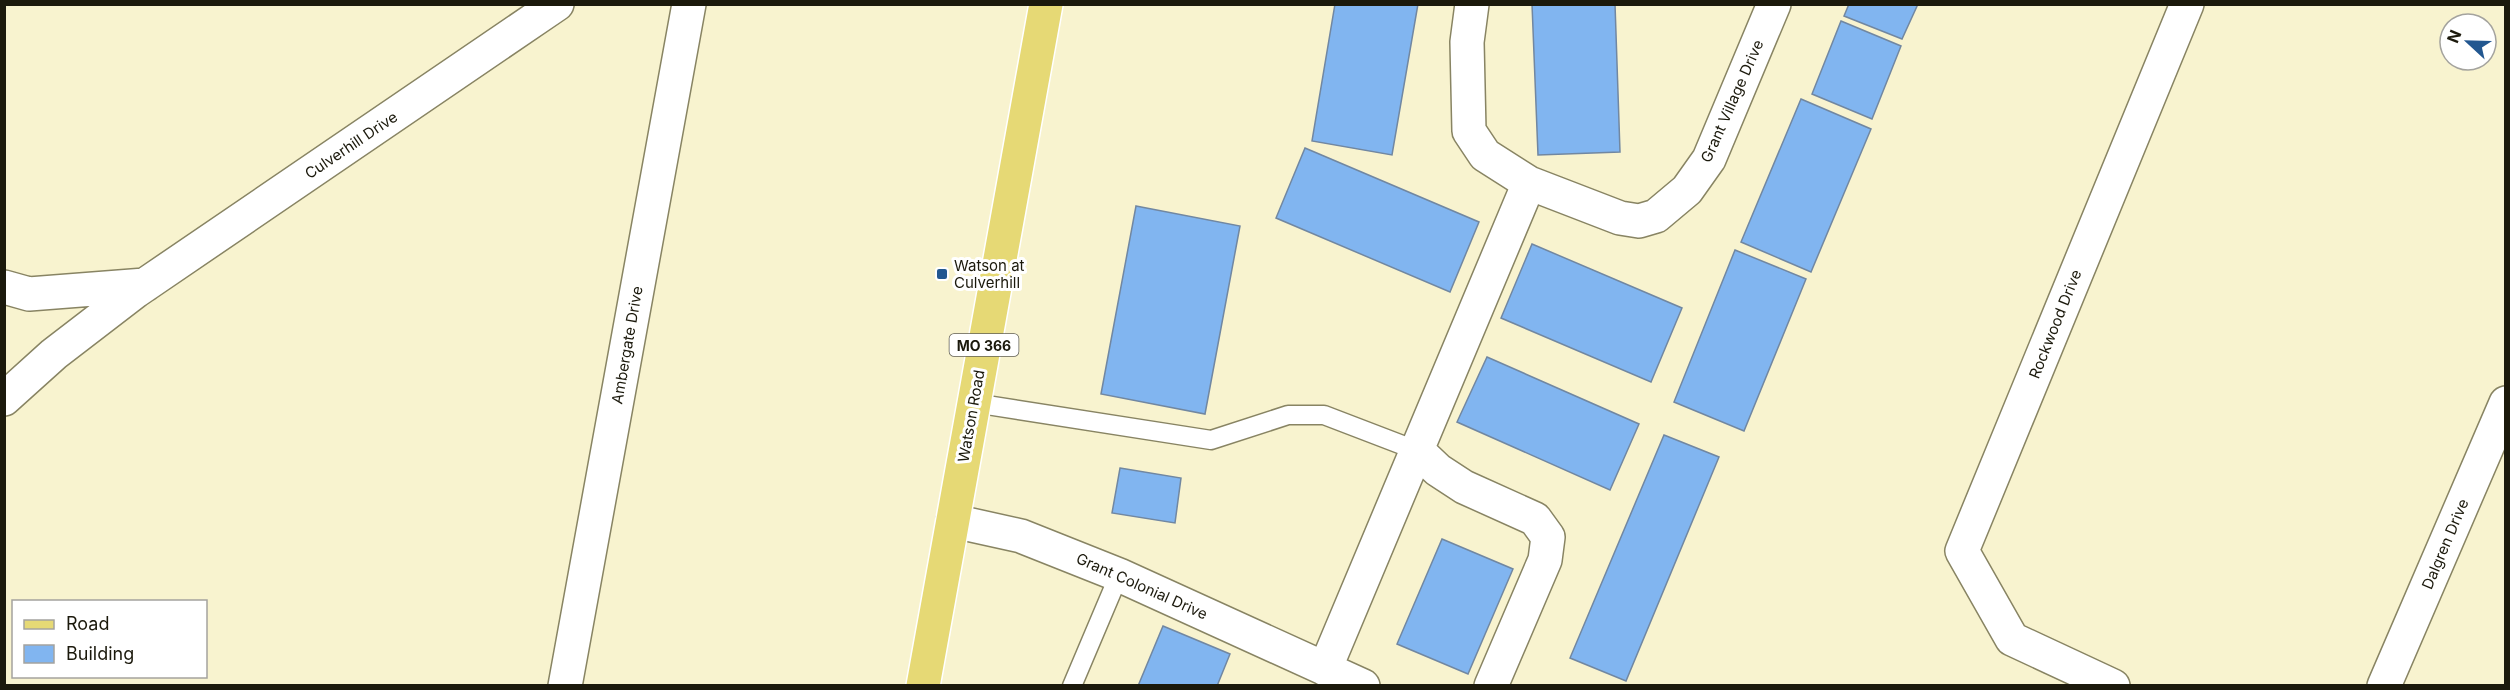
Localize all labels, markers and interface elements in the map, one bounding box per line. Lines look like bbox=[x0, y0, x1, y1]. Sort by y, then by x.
north arrow bbox=[2438, 12, 2498, 72]
text: N bbox=[2443, 27, 2466, 46]
street label: Grant Village Drive bbox=[1696, 37, 1768, 165]
street label: Culverhill Drive bbox=[301, 107, 401, 183]
place label: Watson at Culverhill bbox=[954, 256, 1025, 292]
marker: Watson at Culverhill bbox=[935, 267, 949, 281]
street label: Rockwood Drive bbox=[2024, 267, 2086, 381]
street label: Ambergate Drive bbox=[607, 285, 647, 405]
road number: MO 366 bbox=[950, 334, 1018, 356]
street label: Watson Road bbox=[954, 368, 988, 464]
street label: Dalgren Drive bbox=[2417, 496, 2473, 592]
street label: Grant Colonial Drive bbox=[1073, 548, 1211, 624]
legend bbox=[12, 600, 207, 678]
text: Road bbox=[66, 613, 109, 634]
text: Building bbox=[66, 643, 134, 664]

